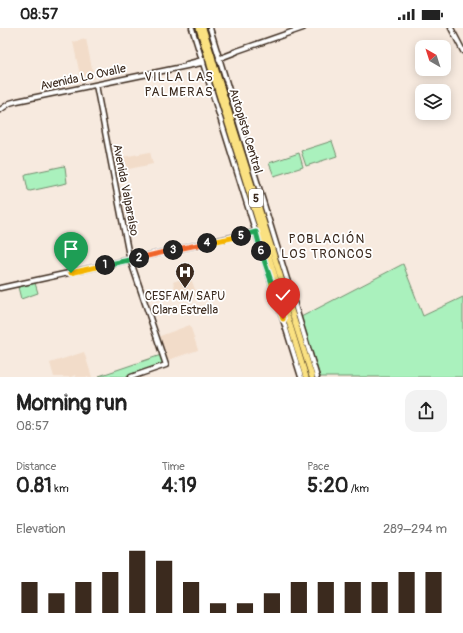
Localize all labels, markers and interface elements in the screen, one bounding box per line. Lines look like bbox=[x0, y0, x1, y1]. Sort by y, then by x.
text: 08:57 bbox=[20, 5, 58, 24]
north arrow bbox=[415, 40, 451, 76]
map controls bbox=[415, 40, 451, 120]
street label: Avenida Lo Ovalle bbox=[39, 61, 127, 94]
district label: VILLA LAS PALMERAS bbox=[144, 69, 214, 100]
button: layers bbox=[415, 84, 451, 120]
street label: Autopista Central bbox=[225, 87, 266, 176]
street label: Avenida Valparaíso bbox=[109, 143, 142, 238]
road number: 5 bbox=[249, 189, 263, 207]
pin: 5 bbox=[231, 226, 251, 246]
text: 5 bbox=[238, 229, 244, 242]
district label: POBLACIÓN LOS TRONCOS bbox=[281, 231, 373, 262]
pin bbox=[54, 232, 88, 273]
pin: 4 bbox=[197, 233, 217, 253]
text: 4 bbox=[204, 236, 210, 249]
icon: arrive bbox=[60, 238, 82, 260]
pin: 3 bbox=[163, 240, 183, 260]
pin: 6 bbox=[251, 241, 271, 261]
text: 3 bbox=[170, 243, 176, 256]
text: 6 bbox=[258, 244, 264, 257]
pin: 2 bbox=[129, 248, 149, 268]
text: 2 bbox=[136, 251, 142, 264]
pin: 1 bbox=[95, 255, 115, 275]
text: 1 bbox=[103, 258, 107, 271]
hospital icon: CESFAM/ SAPU Clara Estrella bbox=[174, 261, 196, 289]
pin bbox=[266, 278, 300, 319]
icon: check bbox=[272, 284, 294, 306]
place label: CESFAM/ SAPU Clara Estrella bbox=[145, 289, 225, 318]
text: Morning run bbox=[16, 389, 127, 417]
button: share bbox=[405, 390, 447, 432]
text: 08:57 bbox=[16, 418, 49, 434]
text: Distance bbox=[16, 460, 56, 473]
text: Time bbox=[162, 460, 185, 473]
text: Pace bbox=[307, 460, 329, 473]
text: 0.81 bbox=[16, 473, 52, 498]
text: 4:19 bbox=[162, 473, 197, 498]
text: 5:20 bbox=[307, 473, 348, 498]
text: km bbox=[52, 482, 69, 495]
text: /km bbox=[348, 482, 369, 495]
text: Elevation bbox=[16, 521, 66, 537]
text: 289–294 m bbox=[383, 521, 447, 537]

